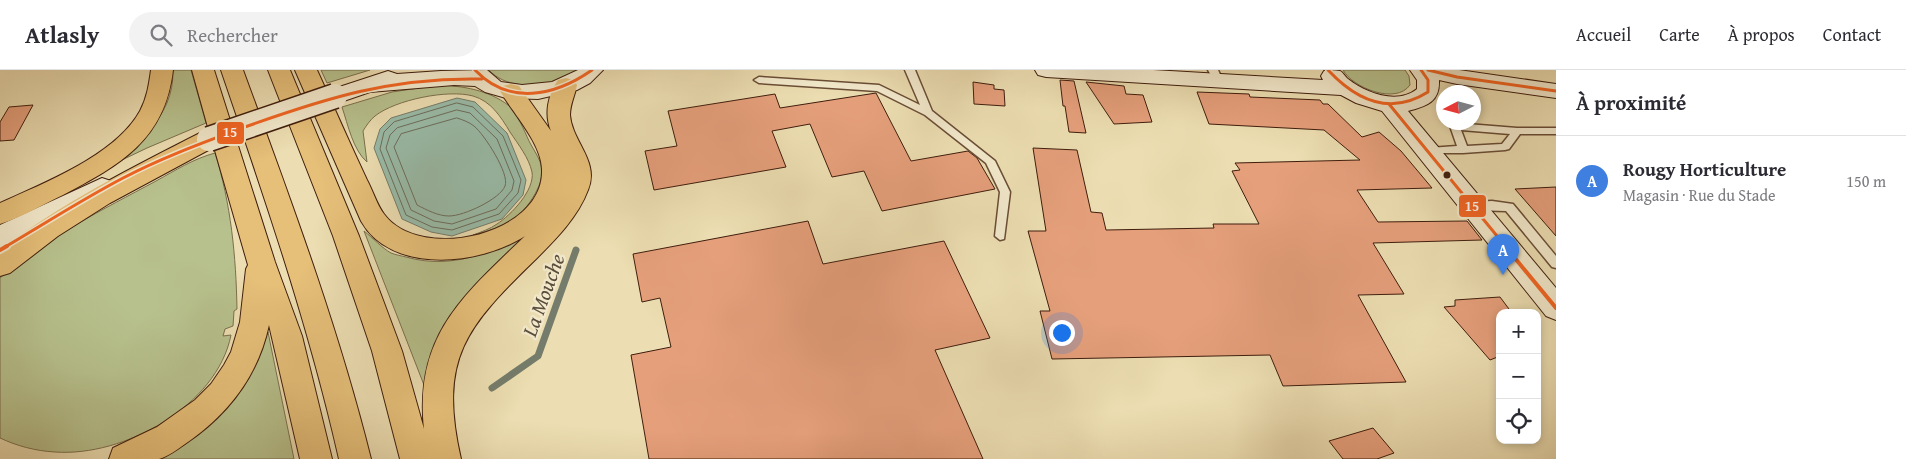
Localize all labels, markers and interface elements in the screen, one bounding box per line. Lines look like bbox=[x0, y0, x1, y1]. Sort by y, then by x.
search box bbox=[129, 12, 479, 57]
text: Atlasly bbox=[25, 17, 99, 52]
icon: search bbox=[147, 21, 175, 49]
text: Rechercher bbox=[187, 21, 278, 49]
text: Accueil bbox=[1576, 21, 1631, 48]
text: Carte bbox=[1659, 21, 1700, 48]
text: À propos bbox=[1728, 21, 1795, 48]
text: Contact bbox=[1823, 21, 1881, 48]
north arrow bbox=[1436, 85, 1481, 130]
text: À proximité bbox=[1576, 87, 1686, 118]
line badge: 15 bbox=[216, 121, 245, 145]
text: 15 bbox=[223, 122, 237, 142]
text: Rougy Horticulture bbox=[1623, 155, 1786, 183]
text: A bbox=[1587, 169, 1597, 193]
text: 150 m bbox=[1846, 169, 1886, 193]
unlabelled marker bbox=[1442, 170, 1452, 180]
text: Magasin · Rue du Stade bbox=[1623, 183, 1775, 207]
line badge: 15 bbox=[1458, 194, 1487, 218]
text: 15 bbox=[1465, 196, 1479, 216]
pin: A bbox=[1487, 234, 1519, 275]
water label: La Mouche bbox=[513, 249, 572, 342]
map controls bbox=[1496, 309, 1541, 444]
button: + bbox=[1496, 309, 1541, 354]
your location bbox=[1049, 320, 1075, 346]
button: − bbox=[1496, 354, 1541, 399]
button: locate bbox=[1496, 399, 1541, 444]

